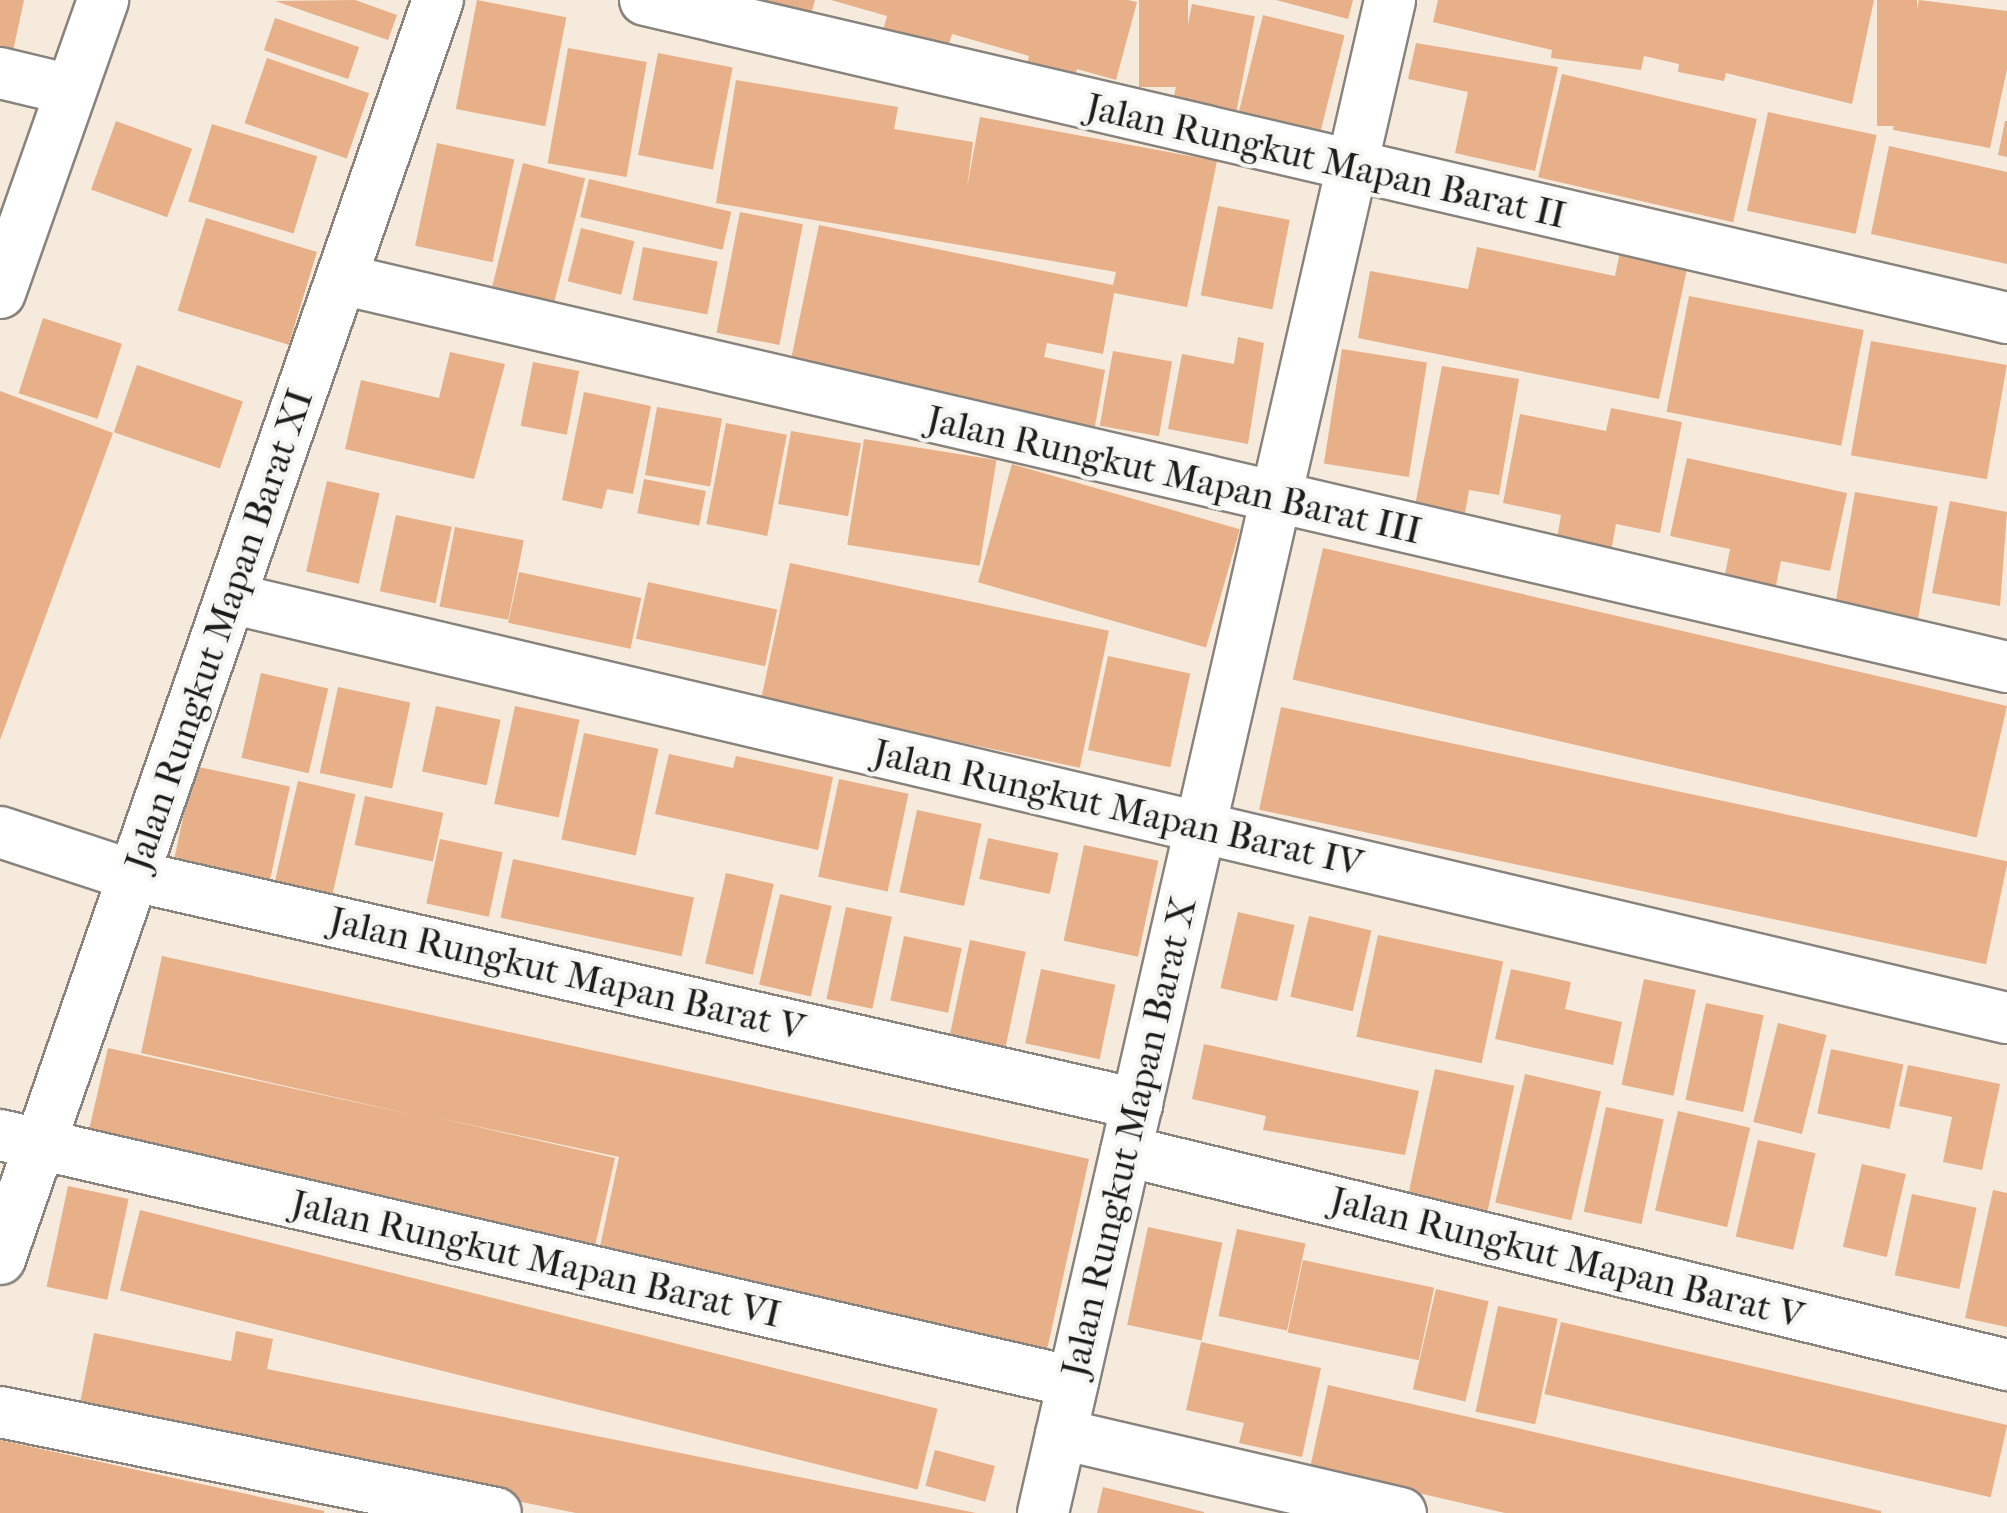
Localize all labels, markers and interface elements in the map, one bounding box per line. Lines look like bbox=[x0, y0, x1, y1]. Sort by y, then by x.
street label: Jalan Rungkut Mapan Barat II bbox=[1082, 84, 1570, 238]
street label: Jalan Rungkut Mapan Barat XI bbox=[115, 383, 323, 877]
street label: Jalan Rungkut Mapan Barat III bbox=[922, 396, 1426, 554]
street label: Jalan Rungkut Mapan Barat IV bbox=[869, 729, 1367, 887]
street label: Jalan Rungkut Mapan Barat X bbox=[1052, 893, 1206, 1381]
street label: Jalan Rungkut Mapan Barat V bbox=[325, 897, 809, 1051]
street label: Jalan Rungkut Mapan Barat V bbox=[1326, 1177, 1808, 1339]
street label: Jalan Rungkut Mapan Barat VI bbox=[287, 1180, 785, 1338]

